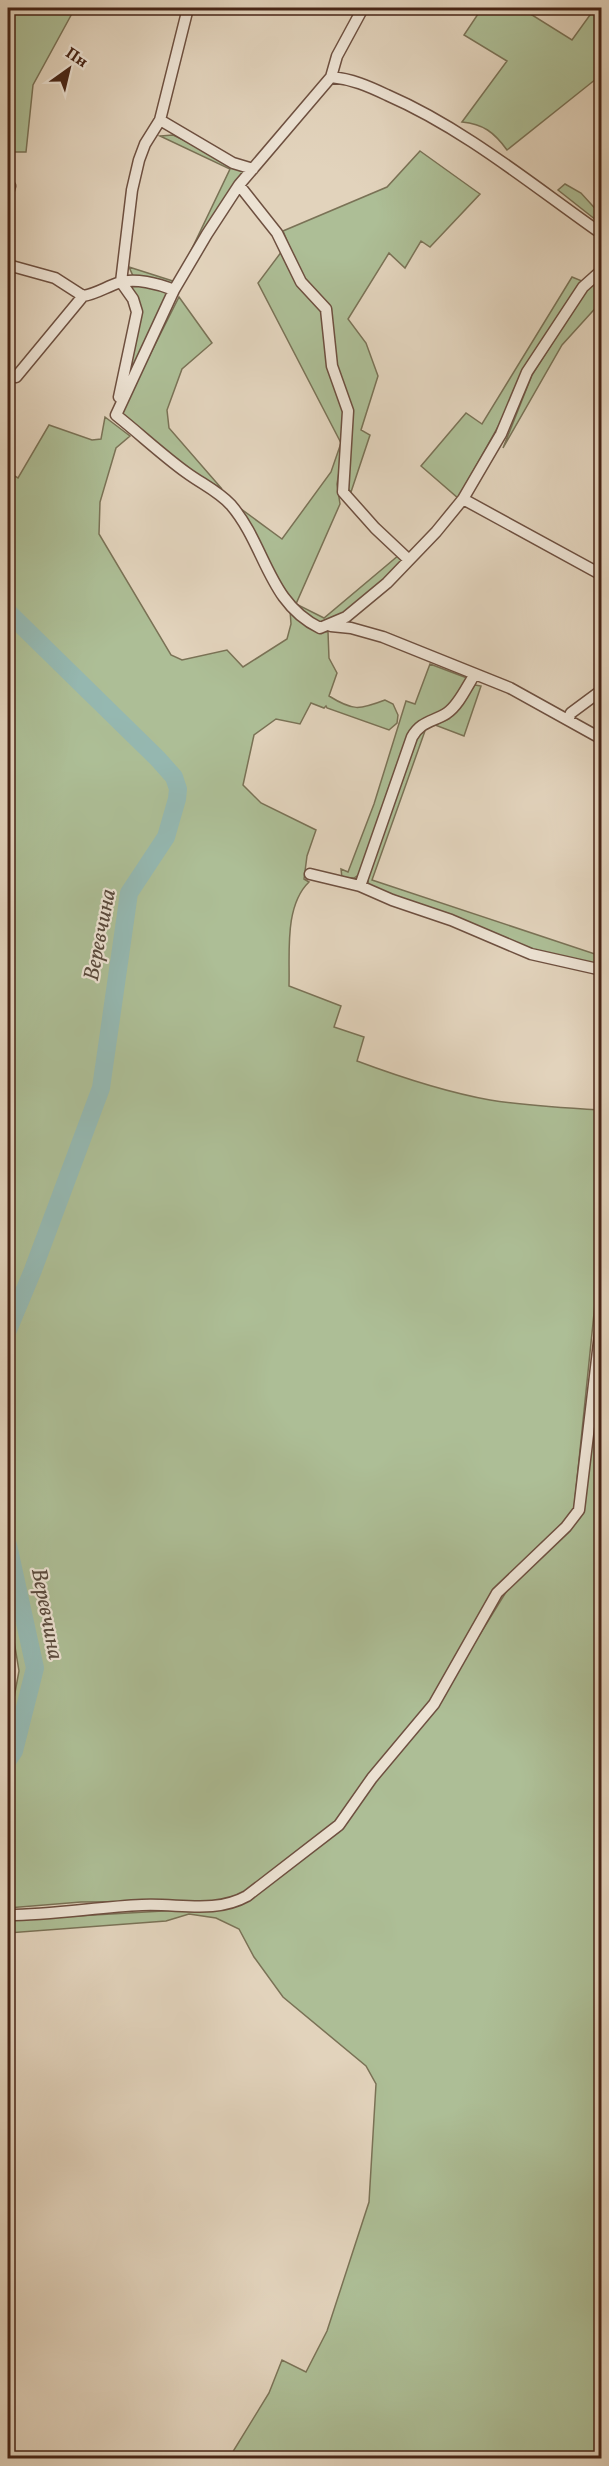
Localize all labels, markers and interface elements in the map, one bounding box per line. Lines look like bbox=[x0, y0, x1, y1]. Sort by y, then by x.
north arrow bbox=[39, 39, 99, 99]
text: Пн bbox=[61, 43, 92, 74]
water label: Веревчина bbox=[77, 886, 125, 984]
water label: Веревчина bbox=[22, 1565, 70, 1663]

